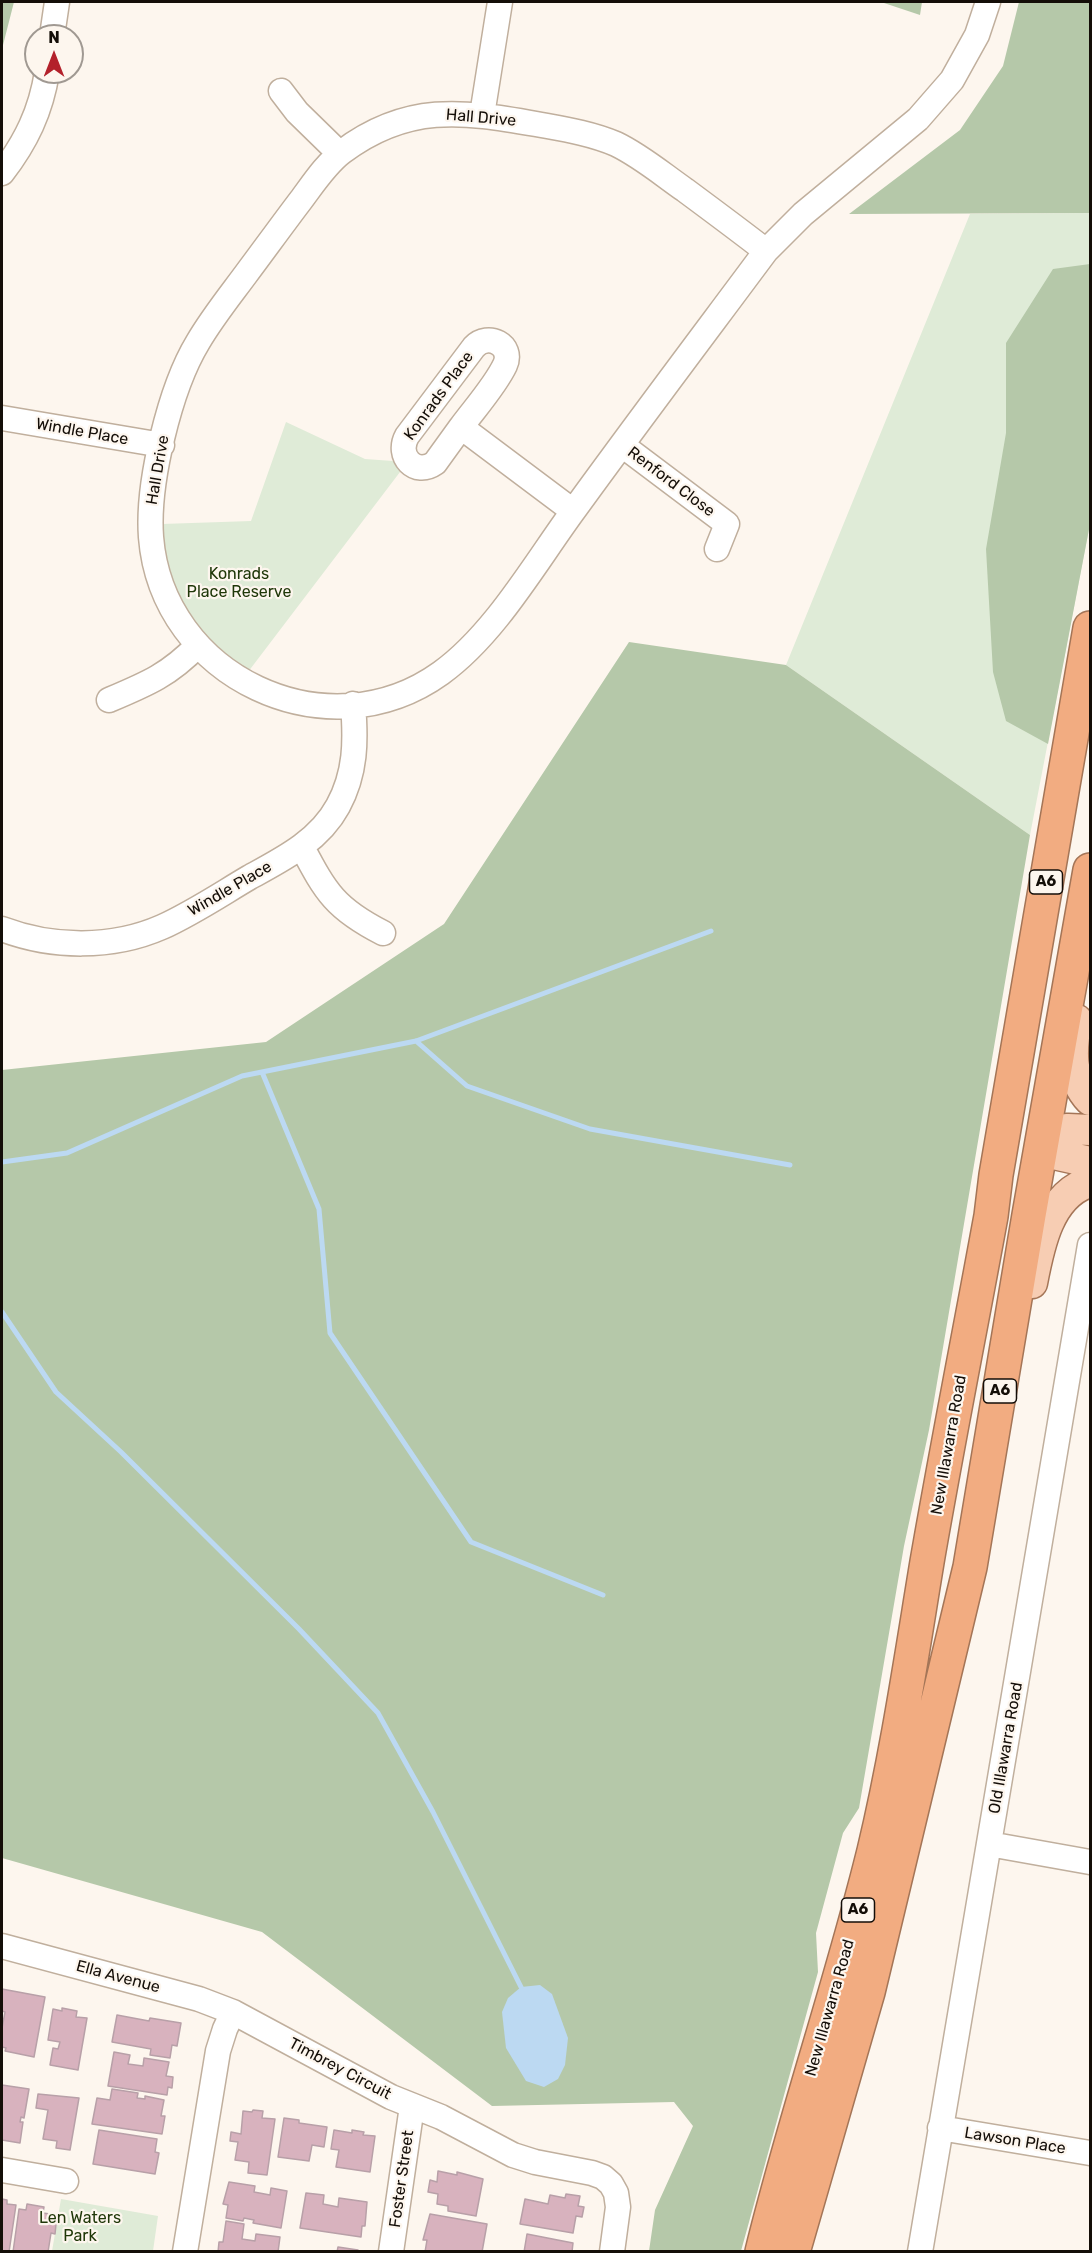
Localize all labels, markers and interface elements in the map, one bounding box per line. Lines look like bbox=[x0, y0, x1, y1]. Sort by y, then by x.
north arrow bbox=[24, 24, 84, 84]
text: N bbox=[48, 28, 60, 47]
street label: Hall Drive bbox=[445, 105, 517, 131]
street label: Konrads Place bbox=[400, 348, 478, 444]
street label: Windle Place bbox=[34, 414, 130, 450]
street label: Hall Drive bbox=[142, 434, 174, 506]
street label: Renford Close bbox=[624, 443, 718, 521]
park label: Konrads Place Reserve bbox=[187, 564, 291, 602]
street label: Windle Place bbox=[185, 857, 275, 921]
road number: A6 bbox=[1030, 870, 1062, 894]
street label: New Illawarra Road bbox=[927, 1374, 971, 1516]
road number: A6 bbox=[984, 1379, 1016, 1403]
street label: Old Illawarra Road bbox=[985, 1681, 1027, 1815]
road number: A6 bbox=[842, 1898, 874, 1922]
street label: New Illawarra Road bbox=[801, 1937, 859, 2079]
street label: Ella Avenue bbox=[74, 1957, 162, 1997]
street label: Timbrey Circuit bbox=[286, 2034, 394, 2104]
street label: Lawson Place bbox=[963, 2124, 1067, 2158]
street label: Foster Street bbox=[386, 2129, 418, 2229]
park label: Len Waters Park bbox=[39, 2208, 121, 2246]

